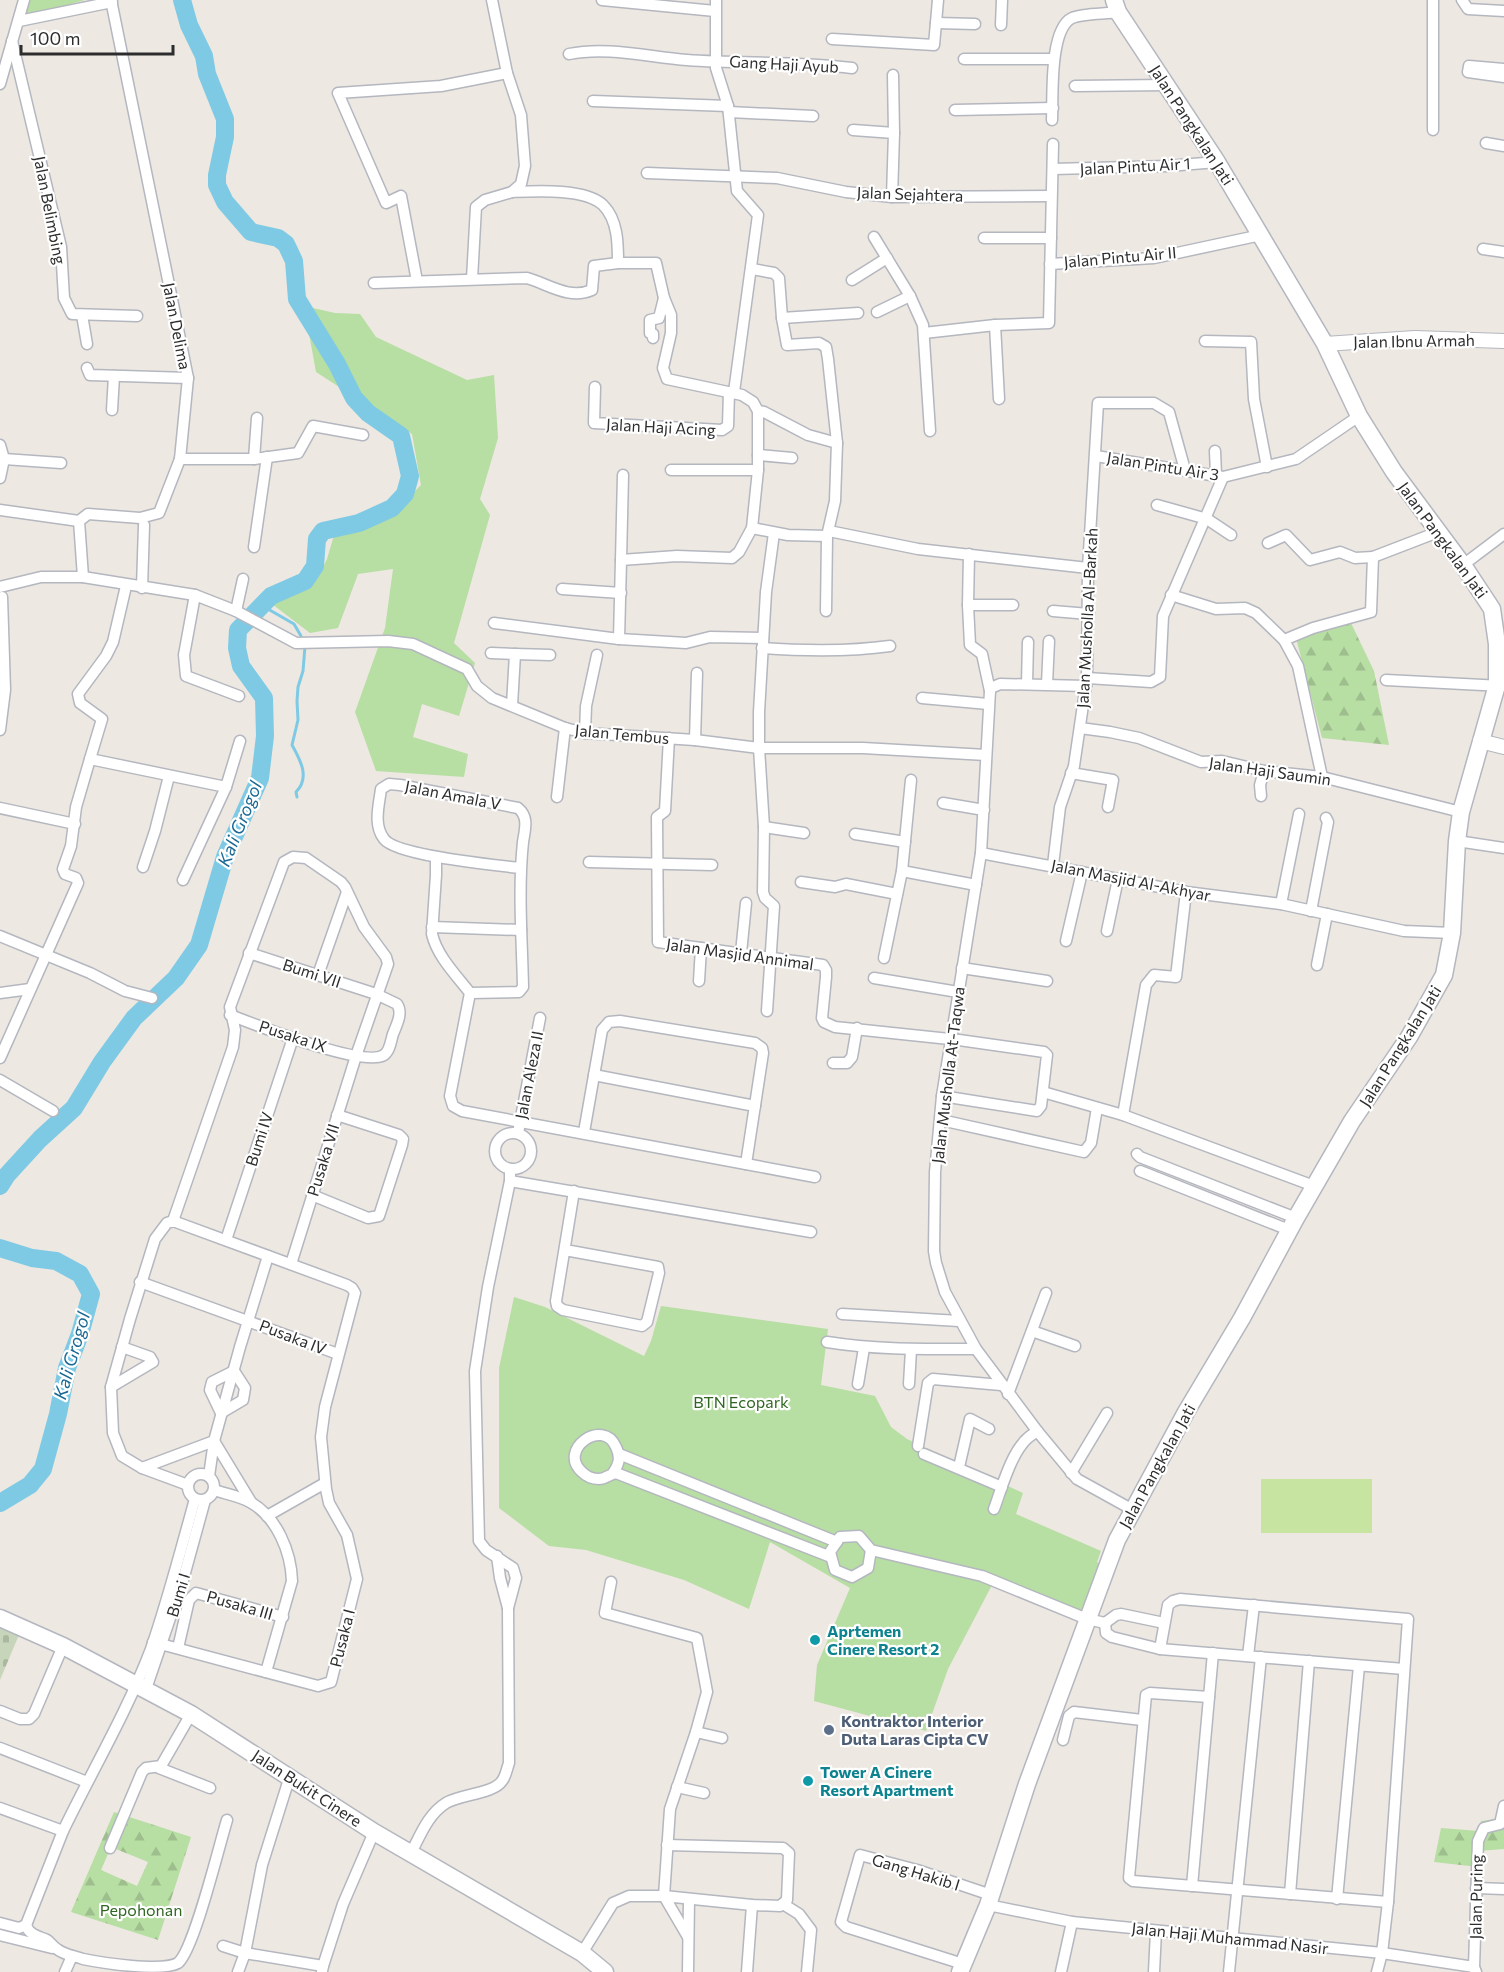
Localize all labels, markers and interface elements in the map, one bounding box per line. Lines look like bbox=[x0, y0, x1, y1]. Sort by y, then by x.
scale bar bbox=[21, 18, 172, 56]
text: 100 m bbox=[30, 27, 80, 49]
street label: Gang Haji Ayub bbox=[729, 51, 839, 76]
street label: Jalan Pangkalan Jati bbox=[1147, 61, 1238, 188]
street label: Jalan Pintu Air 1 bbox=[1079, 153, 1191, 178]
street label: Jalan Belimbing bbox=[31, 154, 70, 266]
street label: Jalan Sejahtera bbox=[856, 182, 964, 205]
street label: Jalan Pintu Air II bbox=[1063, 242, 1177, 271]
street label: Jalan Delima bbox=[160, 281, 195, 371]
street label: Jalan Ibnu Armah bbox=[1353, 330, 1475, 351]
street label: Jalan Haji Acing bbox=[606, 414, 717, 439]
street label: Jalan Pintu Air 3 bbox=[1106, 447, 1221, 484]
street label: Jalan Pangkalan Jati bbox=[1395, 478, 1492, 602]
street label: Jalan Musholla Al-Barkah bbox=[1072, 527, 1101, 709]
street label: Jalan Tembus bbox=[574, 720, 670, 747]
street label: Jalan Haji Saumin bbox=[1208, 753, 1332, 788]
street label: Jalan Amala V bbox=[403, 776, 503, 813]
water label: Kali Grogol bbox=[212, 777, 266, 869]
street label: Jalan Masjid Al-Akhyar bbox=[1050, 855, 1213, 904]
street label: Jalan Masjid Annimal bbox=[665, 934, 815, 973]
street label: Bumi VII bbox=[281, 954, 344, 991]
street label: Jalan Pangkalan Jati bbox=[1355, 982, 1445, 1110]
street label: Jalan Musholla At-Taqwa bbox=[927, 985, 968, 1164]
street label: Pusaka IX bbox=[257, 1016, 330, 1055]
street label: Jalan Aleza II bbox=[511, 1029, 546, 1121]
street label: Bumi IV bbox=[241, 1109, 276, 1168]
street label: Pusaka VII bbox=[303, 1121, 343, 1198]
water label: Kali Grogol bbox=[48, 1309, 94, 1402]
street label: Pusaka IV bbox=[257, 1315, 329, 1358]
park label: BTN Ecopark bbox=[693, 1392, 789, 1411]
street label: Jalan Pangkalan Jati bbox=[1114, 1400, 1199, 1531]
street label: Bumi I bbox=[162, 1571, 193, 1619]
street label: Pusaka III bbox=[205, 1586, 276, 1623]
street label: Pusaka I bbox=[325, 1607, 358, 1669]
place label: Aprtemen Cinere Resort 2 bbox=[827, 1621, 939, 1658]
marker: Aprtemen Cinere Resort 2 bbox=[808, 1633, 822, 1647]
place label: Kontraktor Interior Duta Laras Cipta CV bbox=[841, 1711, 989, 1748]
marker: Kontraktor Interior Duta Laras Cipta CV bbox=[822, 1723, 836, 1737]
street label: Jalan Bukit Cinere bbox=[249, 1745, 366, 1830]
place label: Tower A Cinere Resort Apartment bbox=[820, 1762, 954, 1799]
marker: Tower A Cinere Resort Apartment bbox=[801, 1774, 815, 1788]
street label: Gang Hakib I bbox=[870, 1849, 963, 1894]
street label: Jalan Puring bbox=[1465, 1854, 1486, 1940]
park label: Pepohonan bbox=[100, 1900, 182, 1919]
street label: Jalan Haji Muhammad Nasir bbox=[1131, 1918, 1330, 1957]

